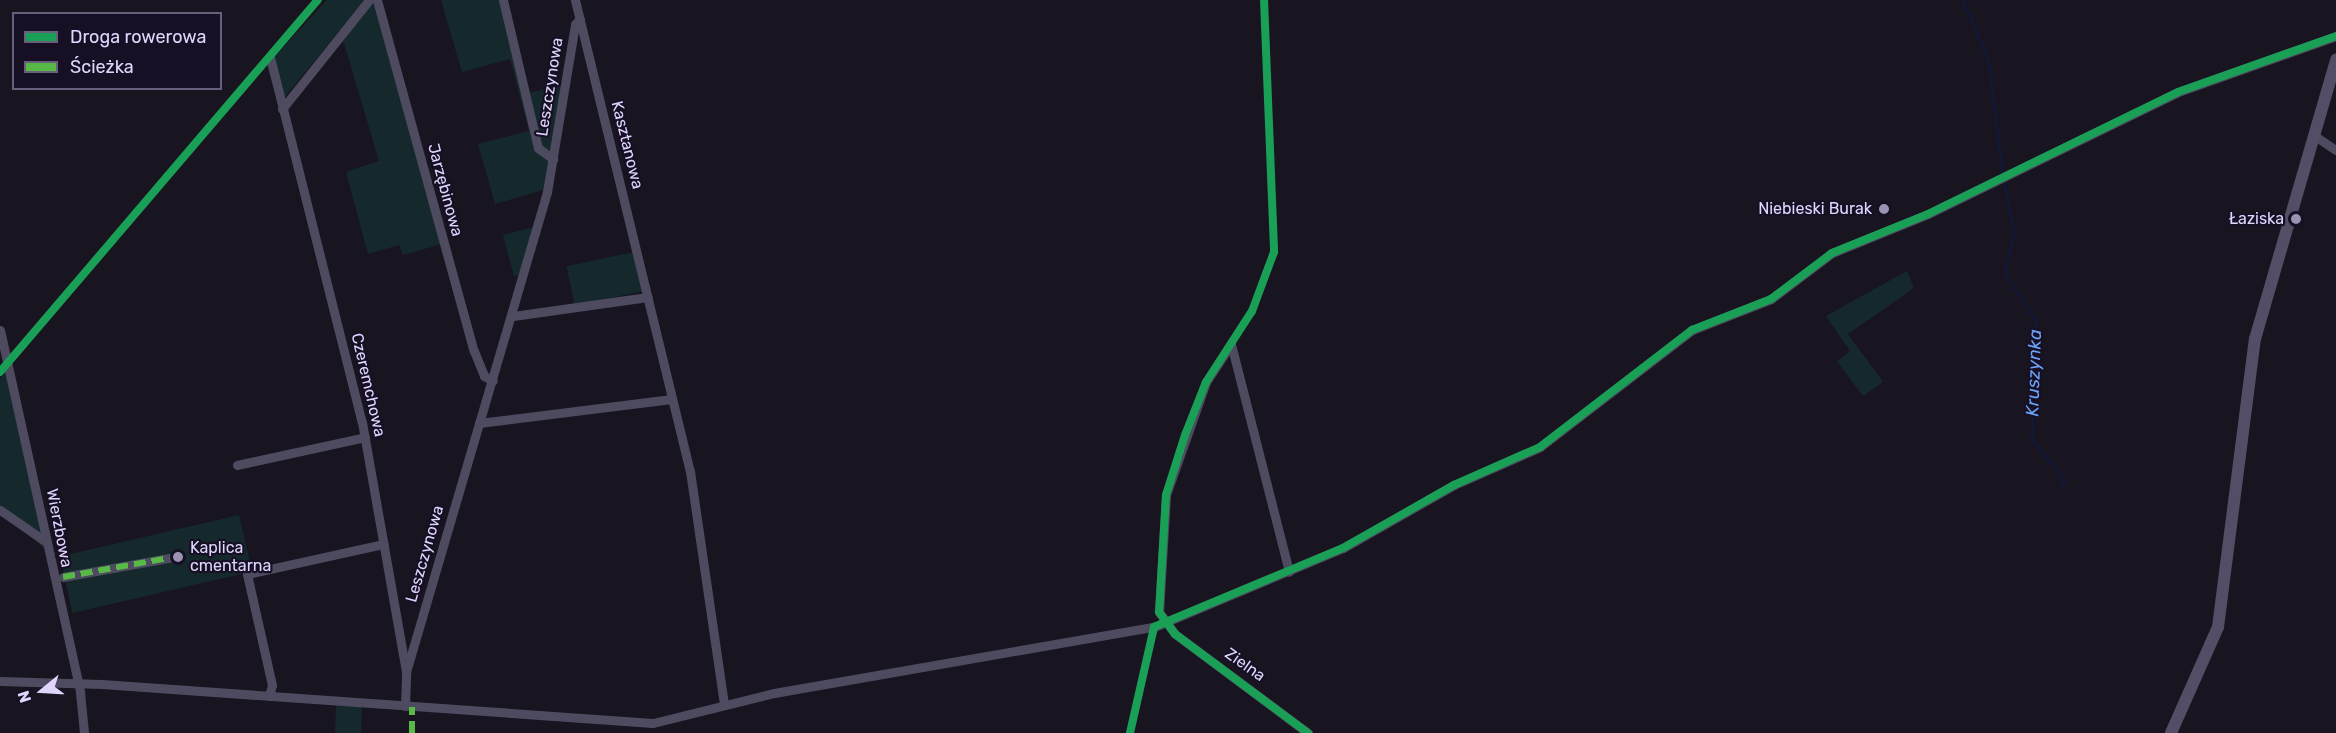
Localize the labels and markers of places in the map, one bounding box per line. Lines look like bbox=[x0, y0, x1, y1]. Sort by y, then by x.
place label: Niebieski Burak bbox=[1758, 199, 1872, 219]
marker: Niebieski Burak bbox=[1877, 202, 1891, 216]
place label: Łaziska bbox=[2229, 209, 2284, 229]
marker: Łaziska bbox=[2289, 212, 2303, 226]
place label: Kaplica cmentarna bbox=[190, 538, 271, 576]
marker: Kaplica cmentarna bbox=[171, 550, 185, 564]

